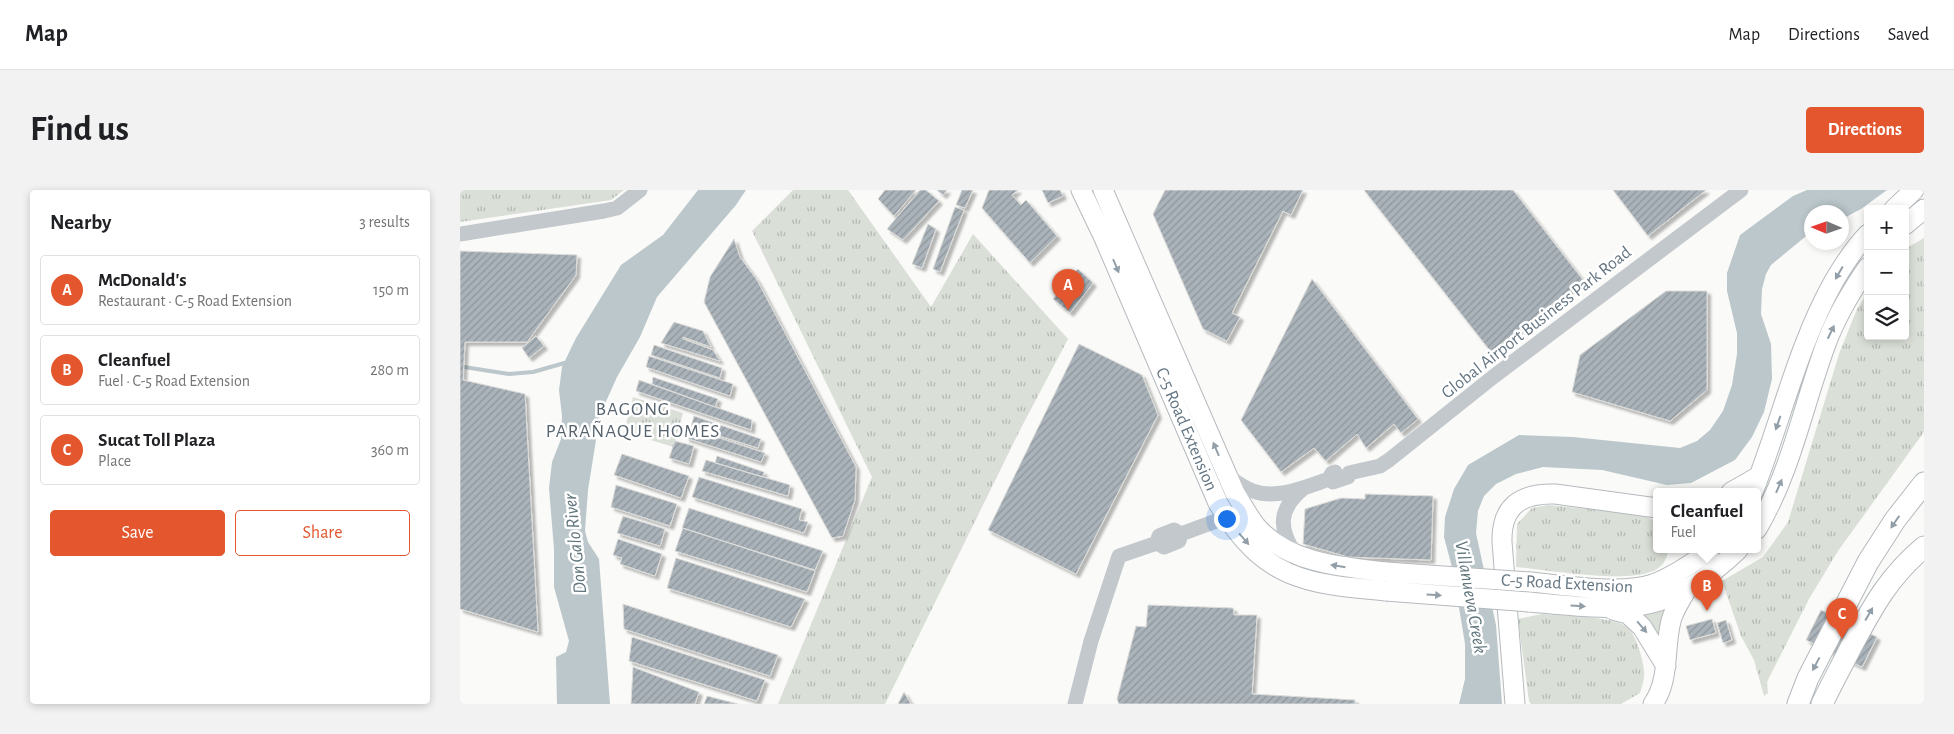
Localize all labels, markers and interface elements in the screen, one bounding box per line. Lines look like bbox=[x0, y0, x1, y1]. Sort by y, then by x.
text: Map bbox=[25, 22, 68, 46]
text: Map bbox=[1729, 26, 1760, 44]
text: Directions bbox=[1788, 26, 1860, 44]
text: Saved bbox=[1888, 26, 1929, 44]
button: Directions bbox=[1806, 107, 1924, 153]
text: Find us bbox=[30, 112, 129, 147]
north arrow bbox=[1804, 205, 1849, 250]
map controls bbox=[1864, 205, 1909, 340]
button: + bbox=[1864, 205, 1909, 250]
text: Nearby bbox=[50, 212, 111, 233]
text: 3 results bbox=[359, 214, 410, 230]
street label: Global Airport Business Park Road bbox=[1438, 243, 1635, 402]
button: − bbox=[1864, 250, 1909, 295]
one-way arrow bbox=[1113, 259, 1121, 273]
one-way arrow bbox=[1835, 266, 1843, 281]
pin: A bbox=[1052, 269, 1084, 310]
text: McDonald's bbox=[98, 271, 187, 290]
text: A bbox=[62, 282, 72, 298]
text: 150 m bbox=[373, 282, 409, 298]
text: Restaurant · C-5 Road Extension bbox=[98, 293, 292, 309]
button: layers bbox=[1864, 295, 1909, 340]
one-way arrow bbox=[1828, 325, 1836, 339]
text: Cleanfuel bbox=[98, 351, 171, 370]
text: B bbox=[62, 362, 72, 378]
text: 280 m bbox=[370, 362, 409, 378]
street label: C-5 Road Extension bbox=[1152, 365, 1220, 494]
text: Fuel · C-5 Road Extension bbox=[98, 373, 250, 389]
district label: BAGONG PARAÑAQUE HOMES bbox=[546, 400, 720, 441]
one-way arrow bbox=[1773, 416, 1781, 431]
text: Sucat Toll Plaza bbox=[98, 431, 215, 450]
text: C bbox=[63, 442, 71, 458]
text: 360 m bbox=[371, 442, 409, 458]
one-way arrow bbox=[1212, 442, 1220, 456]
text: Place bbox=[98, 453, 131, 469]
one-way arrow bbox=[1775, 478, 1783, 493]
popup bbox=[1653, 488, 1761, 553]
water label: Don Galo River bbox=[561, 492, 590, 595]
text: Cleanfuel bbox=[1671, 502, 1743, 521]
your location bbox=[1214, 506, 1240, 532]
button: Save bbox=[50, 510, 225, 556]
button: Share bbox=[235, 510, 410, 556]
one-way arrow bbox=[1890, 515, 1900, 529]
text: Fuel bbox=[1671, 524, 1696, 540]
one-way arrow bbox=[1238, 533, 1249, 546]
water label: Villanueva Creek bbox=[1451, 539, 1490, 655]
one-way arrow bbox=[1330, 562, 1346, 570]
pin: B bbox=[1691, 570, 1723, 611]
street label: C-5 Road Extension bbox=[1500, 572, 1633, 596]
one-way arrow bbox=[1426, 591, 1442, 599]
pin: C bbox=[1826, 598, 1858, 639]
one-way arrow bbox=[1570, 602, 1586, 610]
one-way arrow bbox=[1864, 607, 1873, 621]
one-way arrow bbox=[1636, 621, 1648, 633]
one-way arrow bbox=[1812, 656, 1820, 671]

